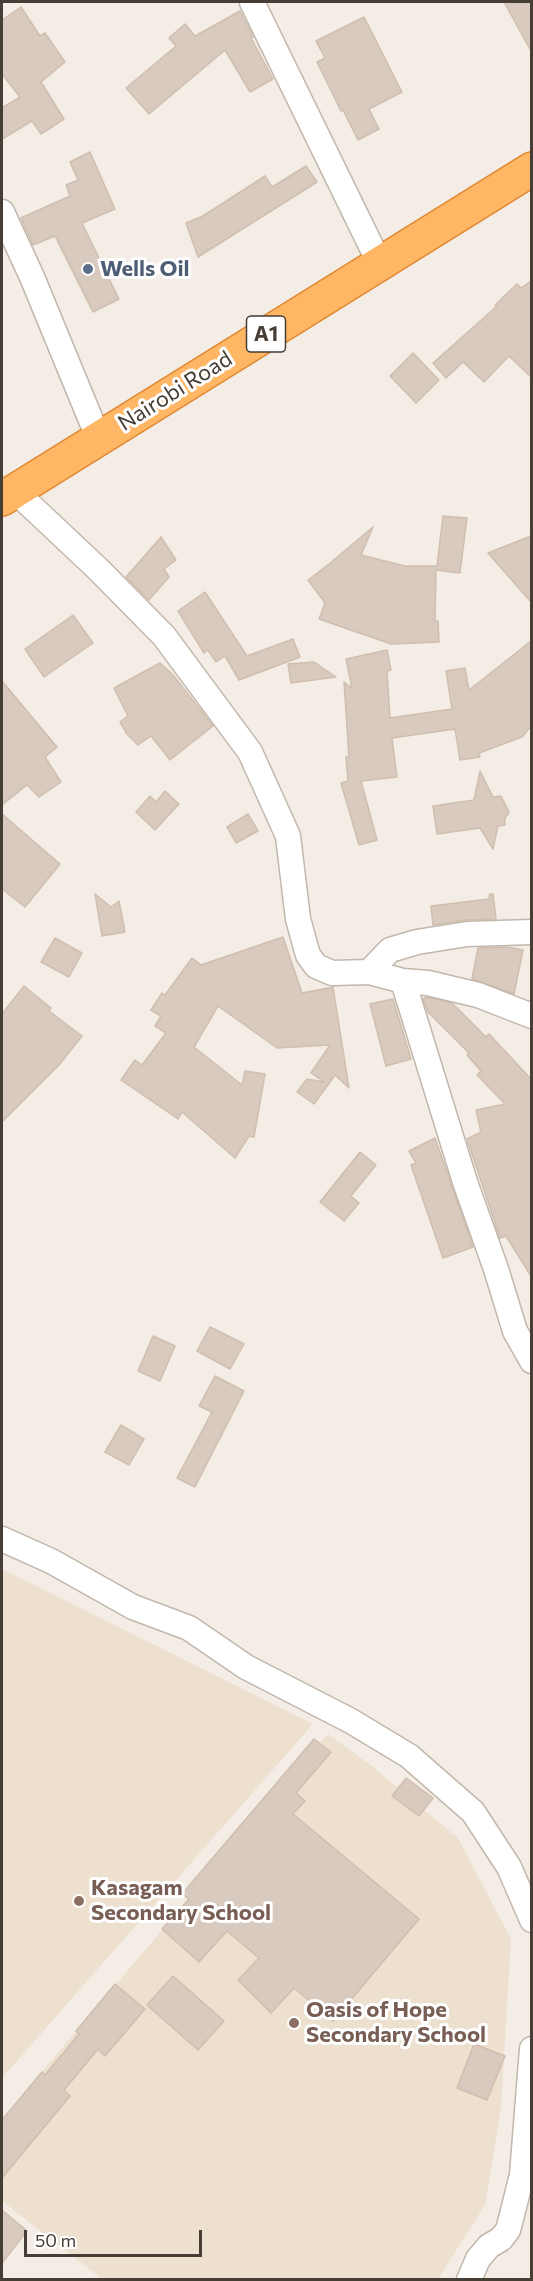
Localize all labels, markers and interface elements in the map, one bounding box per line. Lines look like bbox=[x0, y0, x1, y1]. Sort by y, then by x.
place label: Wells Oil bbox=[100, 256, 190, 282]
marker: Wells Oil bbox=[81, 262, 95, 276]
road number: A1 bbox=[246, 316, 286, 352]
street label: Nairobi Road bbox=[113, 345, 237, 437]
place label: Kasagam Secondary School bbox=[91, 1875, 271, 1927]
marker: Kasagam Secondary School bbox=[72, 1894, 86, 1908]
place label: Oasis of Hope Secondary School bbox=[306, 1997, 486, 2048]
marker: Oasis of Hope Secondary School bbox=[287, 2016, 301, 2030]
scale bar bbox=[27, 2218, 206, 2256]
text: 50 m bbox=[35, 2229, 76, 2251]

